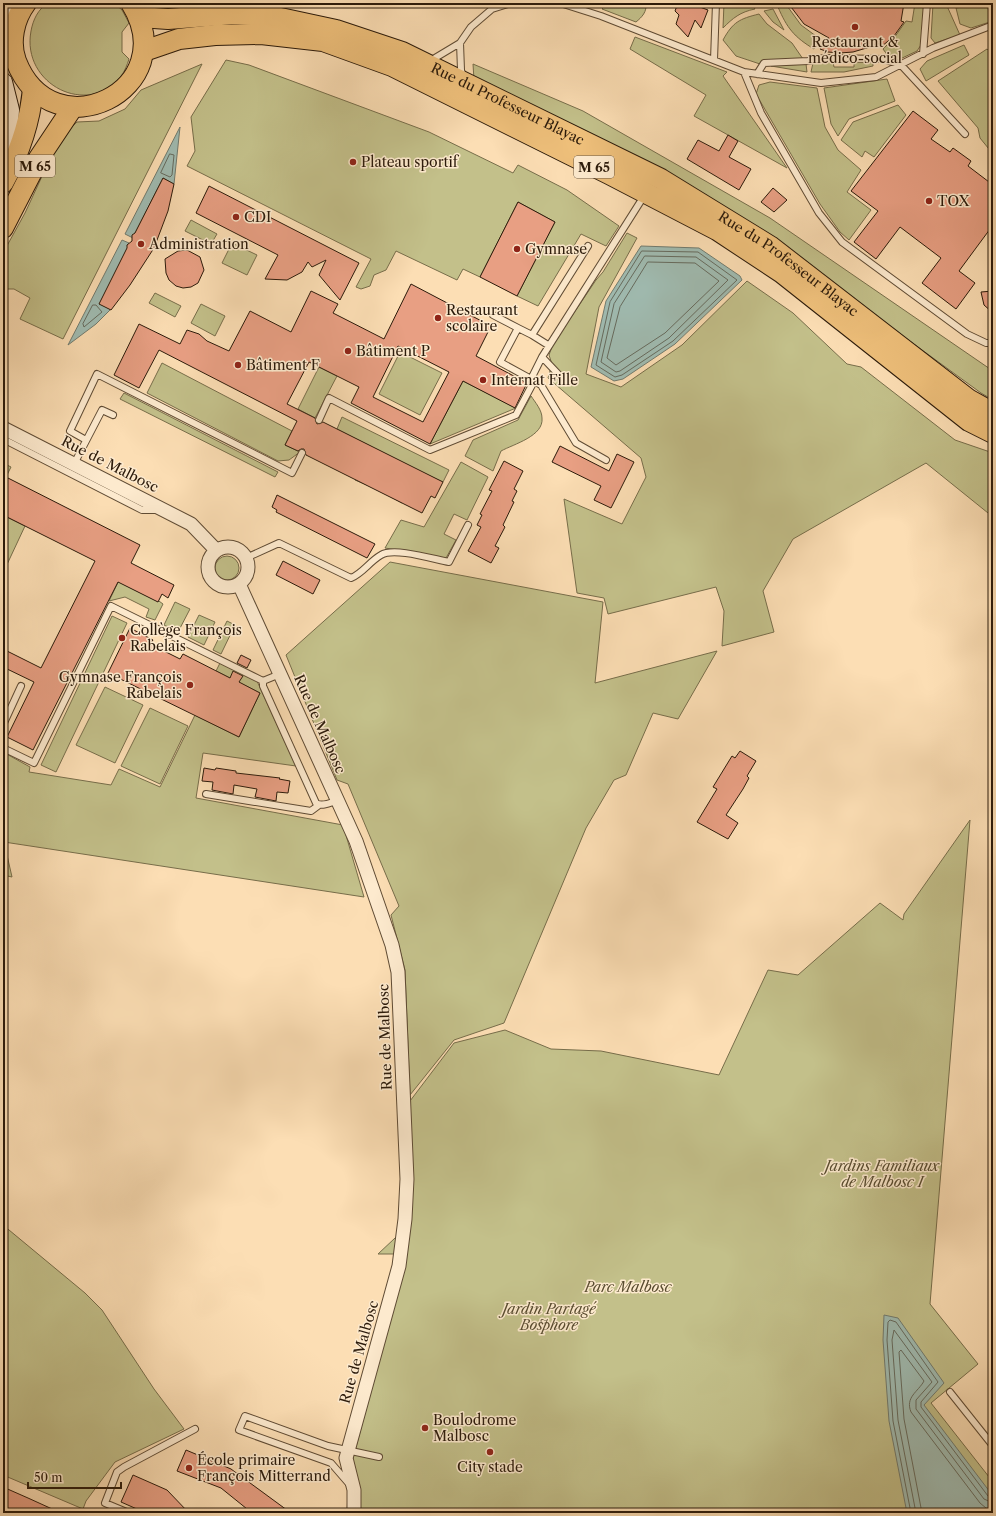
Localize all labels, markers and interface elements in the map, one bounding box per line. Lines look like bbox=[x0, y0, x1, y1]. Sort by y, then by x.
marker: Restaurant & médico-social bbox=[850, 22, 860, 32]
place label: Restaurant & médico-social bbox=[808, 33, 902, 67]
street label: Rue du Professeur Blayac bbox=[428, 59, 587, 149]
place label: Plateau sportif bbox=[361, 153, 460, 171]
road number: M 65 bbox=[15, 155, 55, 177]
road number: M 65 bbox=[574, 156, 614, 178]
marker: Plateau sportif bbox=[348, 157, 358, 167]
place label: TOX bbox=[937, 192, 971, 210]
marker: TOX bbox=[924, 196, 934, 206]
street label: Rue du Professeur Blayac bbox=[715, 207, 862, 320]
place label: CDI bbox=[244, 208, 271, 226]
marker: CDI bbox=[231, 212, 241, 222]
place label: Administration bbox=[148, 235, 249, 253]
marker: Administration bbox=[136, 239, 146, 249]
place label: Gymnase bbox=[525, 240, 587, 258]
marker: Gymnase bbox=[512, 244, 522, 254]
place label: Restaurant scolaire bbox=[446, 301, 518, 335]
marker: Restaurant scolaire bbox=[433, 313, 443, 323]
place label: Bâtiment P bbox=[356, 342, 430, 360]
marker: Bâtiment P bbox=[343, 346, 353, 356]
place label: Bâtiment F bbox=[246, 356, 320, 374]
marker: Bâtiment F bbox=[233, 360, 243, 370]
place label: Internat Fille bbox=[491, 371, 578, 389]
marker: Internat Fille bbox=[478, 375, 488, 385]
street label: Rue de Malbosc bbox=[58, 432, 162, 496]
place label: Collège François Rabelais bbox=[130, 621, 242, 655]
marker: Collège François Rabelais bbox=[117, 633, 127, 643]
place label: Gymnase François Rabelais bbox=[59, 668, 182, 702]
street label: Rue de Malbosc bbox=[290, 672, 350, 776]
marker: Gymnase François Rabelais bbox=[185, 680, 195, 690]
street label: Rue de Malbosc bbox=[374, 983, 396, 1091]
park label: Jardins Familiaux de Malbosc I bbox=[821, 1157, 940, 1191]
park label: Parc Malbosc bbox=[583, 1278, 673, 1296]
street label: Rue de Malbosc bbox=[336, 1298, 382, 1406]
park label: Jardin Partagé Bosphore bbox=[498, 1300, 597, 1334]
place label: Boulodrome Malbosc bbox=[433, 1411, 517, 1445]
marker: Boulodrome Malbosc bbox=[420, 1423, 430, 1433]
marker: City stade bbox=[485, 1447, 495, 1457]
place label: École primaire François Mitterrand bbox=[197, 1451, 331, 1485]
place label: City stade bbox=[457, 1458, 523, 1476]
marker: École primaire François Mitterrand bbox=[184, 1463, 194, 1473]
scale bar bbox=[28, 1464, 121, 1490]
text: 50 m bbox=[34, 1470, 63, 1485]

